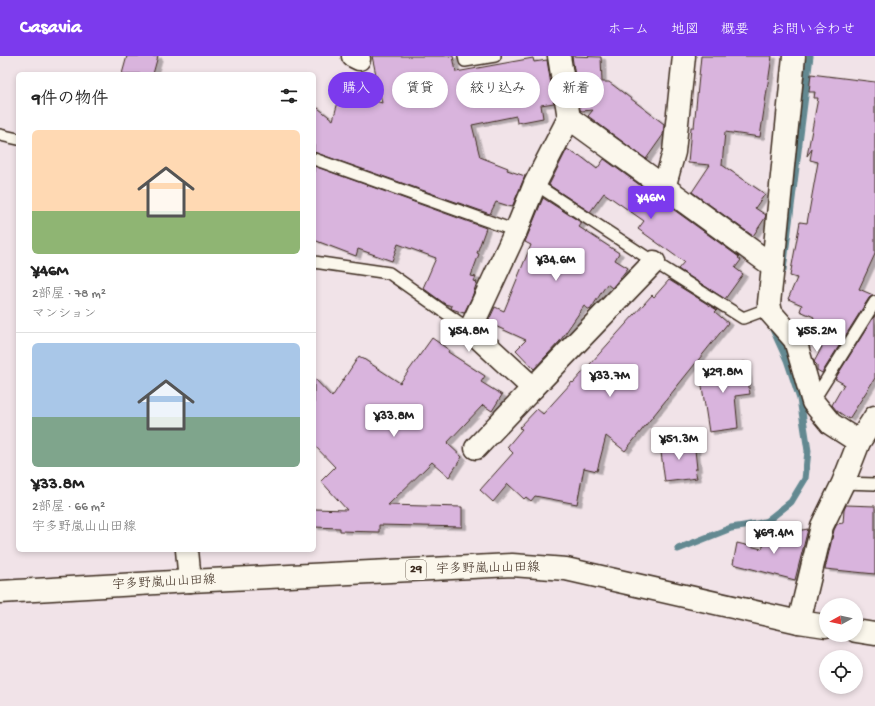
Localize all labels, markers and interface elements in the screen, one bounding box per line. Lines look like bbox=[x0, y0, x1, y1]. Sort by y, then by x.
text: Casavia bbox=[20, 17, 81, 40]
text: ホーム bbox=[608, 22, 649, 39]
text: 地図 bbox=[671, 22, 699, 39]
text: 概要 bbox=[721, 22, 749, 39]
text: お問い合わせ bbox=[771, 22, 855, 39]
chip: 購入 bbox=[328, 72, 384, 108]
chip: 賃貸 bbox=[392, 72, 448, 108]
chip: 絞り込み bbox=[456, 72, 540, 108]
chip: 新着 bbox=[548, 72, 604, 108]
icon: filters bbox=[278, 85, 300, 107]
text: 9件の物件 bbox=[32, 90, 109, 110]
icon: home bbox=[130, 156, 202, 228]
pin: ¥46M bbox=[627, 186, 675, 220]
text: ¥46M bbox=[637, 191, 665, 206]
pin: ¥34.6M bbox=[523, 248, 589, 282]
text: ¥34.6M bbox=[537, 253, 575, 268]
text: ¥46M bbox=[32, 262, 68, 282]
text: 2部屋 · 78 m² bbox=[32, 287, 106, 302]
text: マンション bbox=[32, 307, 96, 322]
pin: ¥54.8M bbox=[436, 319, 502, 353]
pin: ¥55.2M bbox=[784, 319, 850, 353]
text: ¥54.8M bbox=[449, 324, 489, 339]
text: ¥55.2M bbox=[797, 324, 837, 339]
pin: ¥29.8M bbox=[690, 360, 756, 394]
pin: ¥33.7M bbox=[577, 364, 643, 398]
text: ¥29.8M bbox=[703, 365, 743, 380]
icon: home bbox=[130, 369, 202, 441]
text: ¥33.7M bbox=[590, 369, 630, 384]
pin: ¥33.8M bbox=[361, 404, 427, 438]
text: ¥33.8M bbox=[374, 409, 414, 424]
pin: ¥51.3M bbox=[646, 427, 712, 461]
text: ¥51.3M bbox=[660, 432, 698, 447]
text: ¥33.8M bbox=[32, 475, 84, 495]
text: 2部屋 · 66 m² bbox=[32, 500, 105, 515]
text: 宇多野嵐山山田線 bbox=[32, 520, 136, 535]
pin: ¥69.4M bbox=[741, 521, 807, 555]
text: ¥69.4M bbox=[755, 526, 793, 541]
road number: 29 bbox=[406, 560, 426, 580]
street label: 宇多野嵐山山田線 bbox=[436, 560, 541, 577]
street label: 宇多野嵐山山田線 bbox=[112, 572, 217, 593]
north arrow bbox=[819, 598, 863, 642]
map controls bbox=[819, 598, 863, 694]
button: locate bbox=[819, 650, 863, 694]

